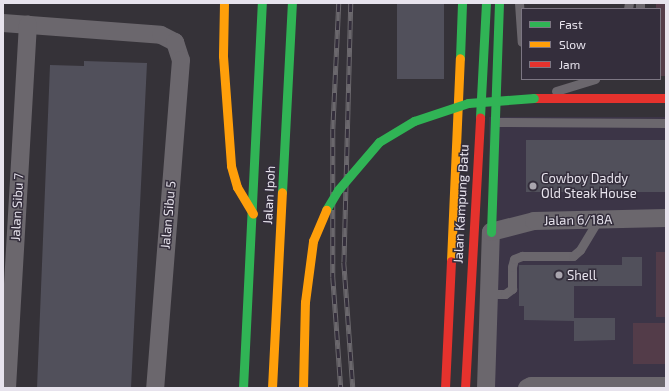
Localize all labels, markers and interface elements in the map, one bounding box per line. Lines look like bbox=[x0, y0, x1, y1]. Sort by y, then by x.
legend bbox=[521, 8, 661, 80]
text: Fast bbox=[559, 17, 582, 31]
text: Slow bbox=[559, 37, 586, 51]
text: Jam bbox=[559, 57, 580, 71]
street label: Jalan Kampung Batu bbox=[450, 144, 472, 264]
street label: Jalan Ipoh bbox=[260, 165, 278, 225]
place label: Cowboy Daddy Old Steak House bbox=[541, 171, 637, 202]
street label: Jalan Sibu 7 bbox=[7, 173, 27, 241]
street label: Jalan Sibu 5 bbox=[157, 180, 179, 250]
marker: Cowboy Daddy Old Steak House bbox=[528, 181, 538, 191]
street label: Jalan 6/18A bbox=[544, 212, 612, 228]
place label: Shell bbox=[567, 267, 597, 283]
marker: Shell bbox=[554, 270, 564, 280]

